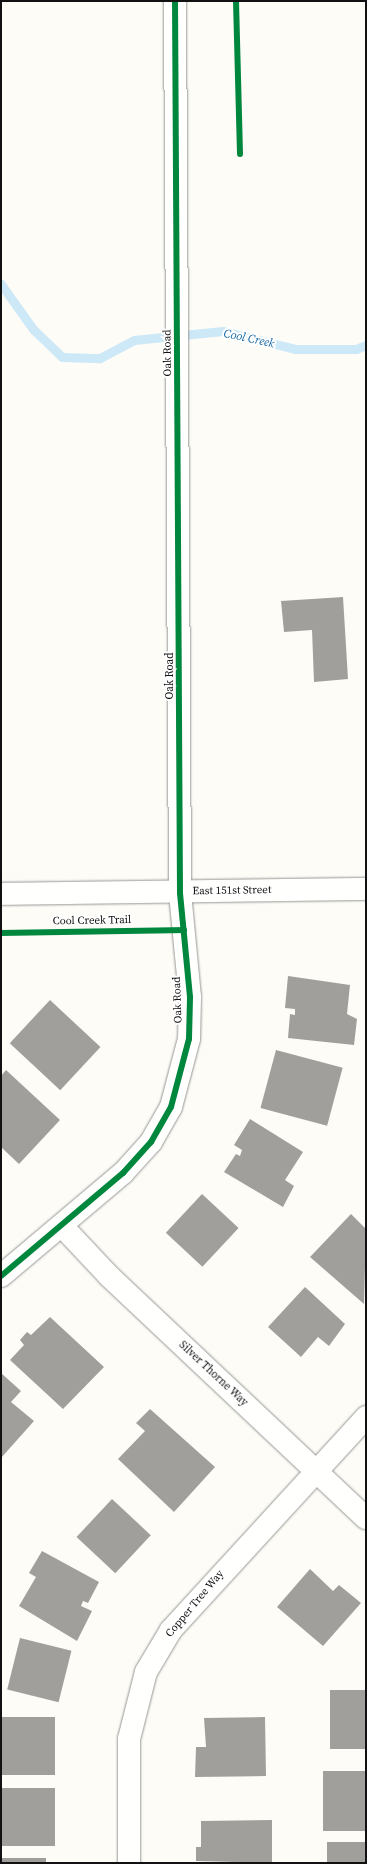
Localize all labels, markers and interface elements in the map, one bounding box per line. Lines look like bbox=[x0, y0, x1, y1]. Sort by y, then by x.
water label: Cool Creek bbox=[222, 327, 276, 351]
street label: Oak Road bbox=[161, 329, 175, 377]
street label: Oak Road bbox=[163, 653, 177, 699]
street label: East 151st Street bbox=[192, 884, 272, 898]
street label: Cool Creek Trail bbox=[52, 914, 132, 928]
street label: Oak Road bbox=[171, 976, 185, 1024]
street label: Silver Thorne Way bbox=[176, 1338, 250, 1410]
street label: Copper Tree Way bbox=[163, 1568, 227, 1640]

